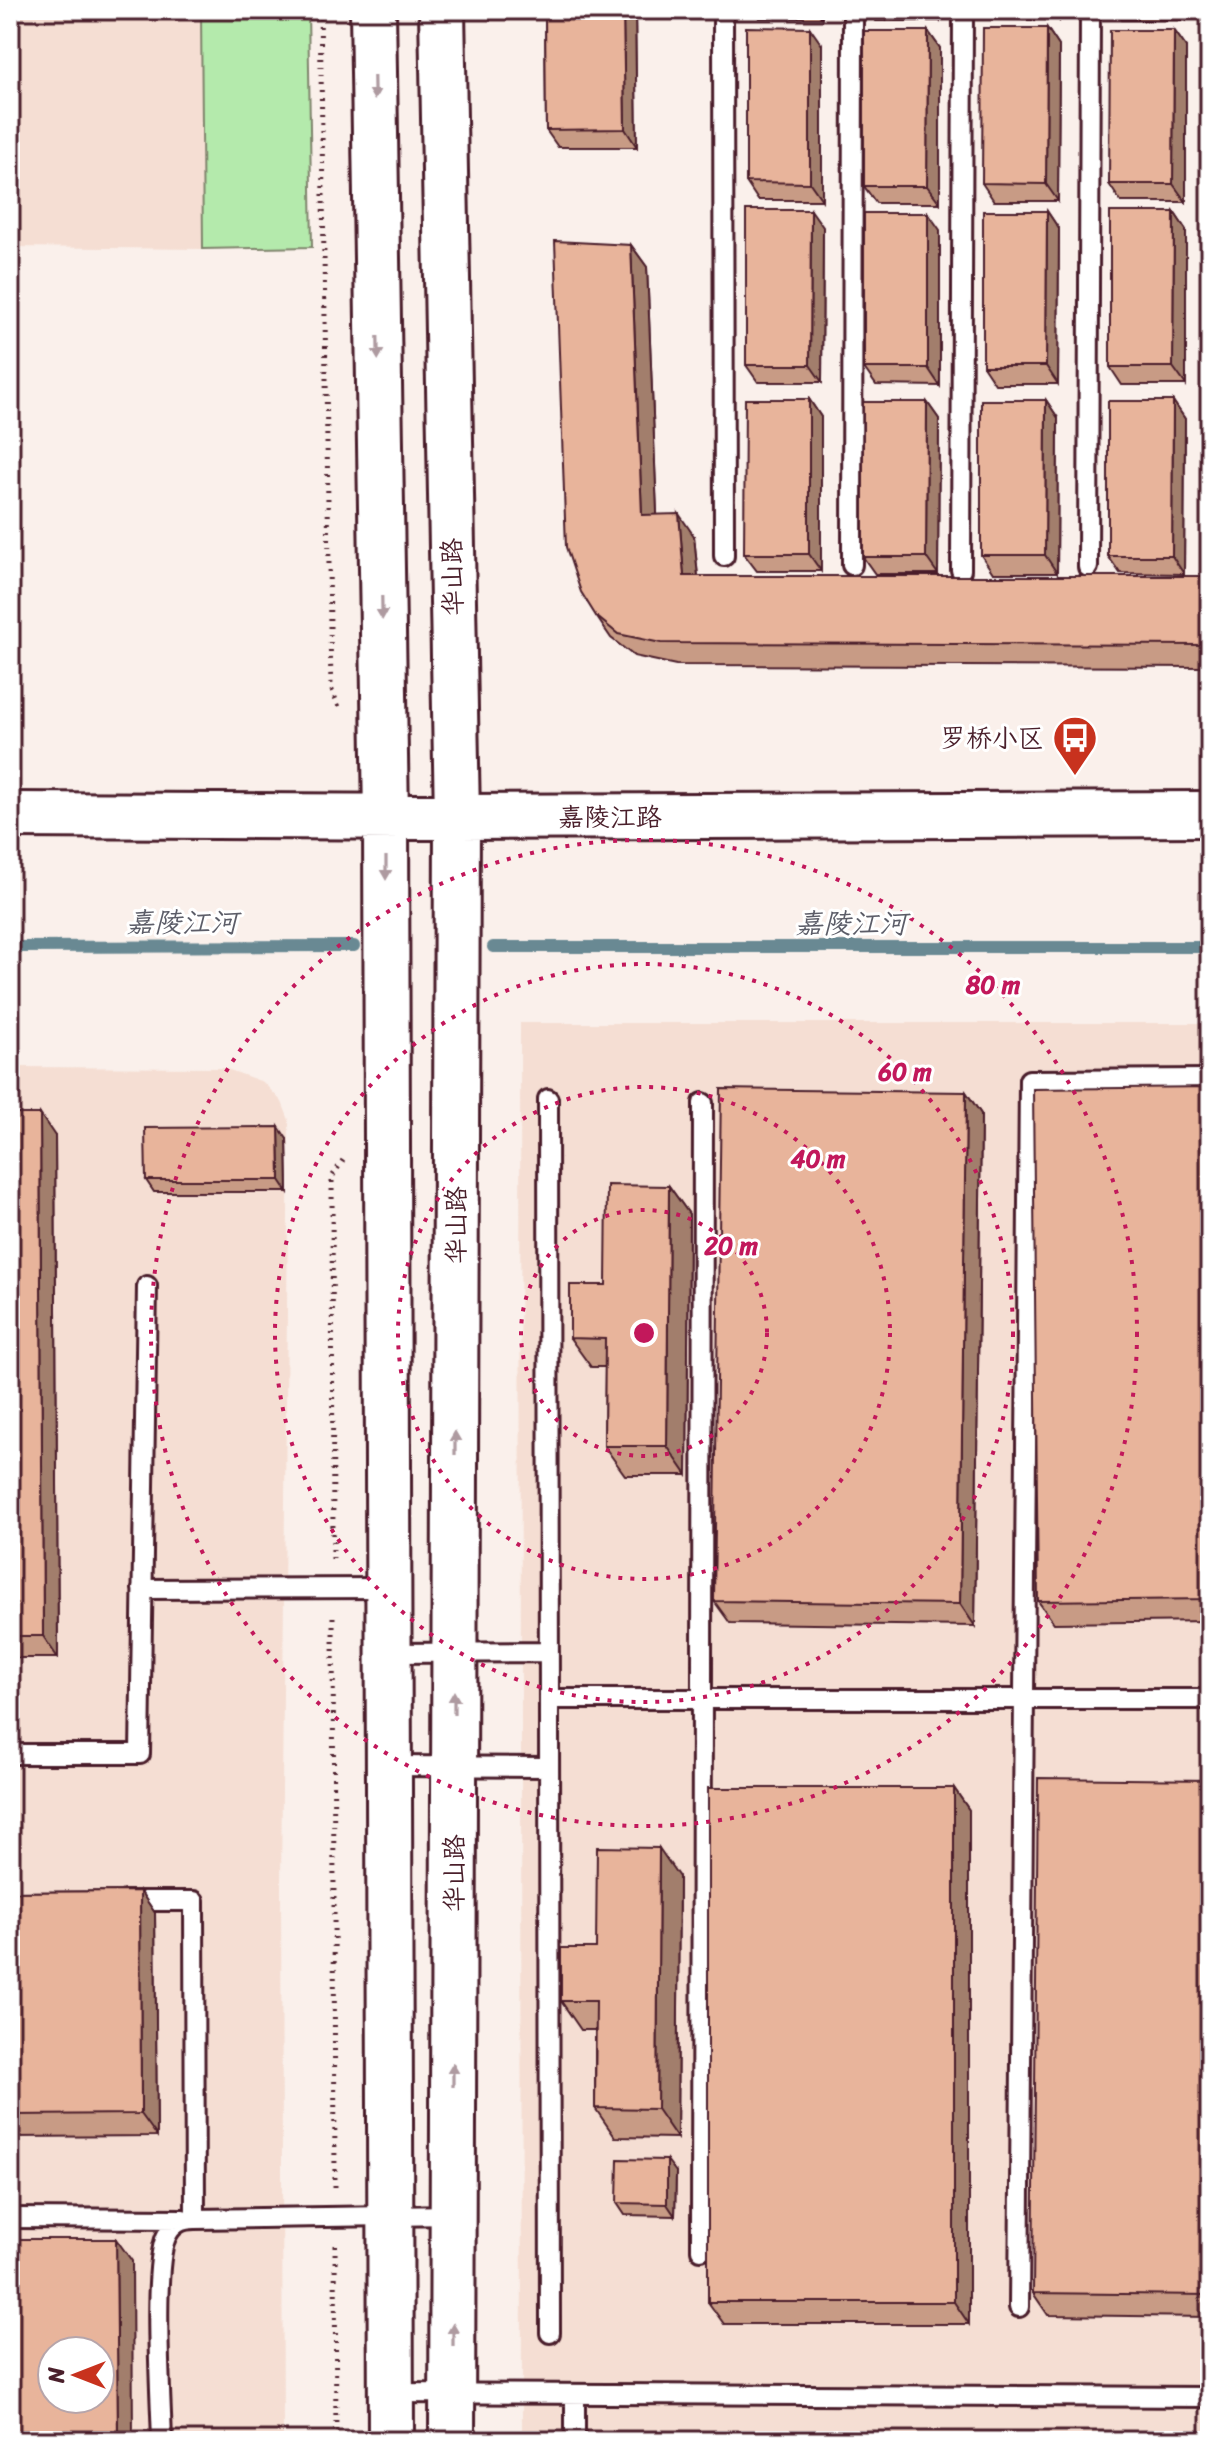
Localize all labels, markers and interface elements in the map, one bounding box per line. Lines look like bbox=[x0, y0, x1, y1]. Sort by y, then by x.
one-way arrow bbox=[368, 76, 380, 101]
one-way arrow bbox=[372, 336, 384, 361]
street label: 华山路 bbox=[428, 538, 476, 616]
one-way arrow bbox=[376, 596, 389, 621]
bus stop icon: 罗桥小区 bbox=[1051, 714, 1099, 777]
place label: 罗桥小区 bbox=[940, 715, 1044, 761]
street label: 嘉陵江路 bbox=[558, 794, 662, 840]
one-way arrow bbox=[380, 856, 392, 881]
water label: 嘉陵江河 bbox=[126, 898, 242, 947]
water label: 嘉陵江河 bbox=[795, 899, 911, 948]
text: 80 m bbox=[965, 964, 1021, 1006]
text: 60 m bbox=[877, 1051, 932, 1093]
text: 40 m bbox=[791, 1138, 846, 1180]
street label: 华山路 bbox=[433, 1186, 479, 1264]
text: 20 m bbox=[703, 1225, 758, 1267]
centre of rings bbox=[630, 1319, 658, 1347]
one-way arrow bbox=[449, 1430, 461, 1455]
one-way arrow bbox=[448, 1690, 460, 1715]
street label: 华山路 bbox=[431, 1834, 477, 1912]
one-way arrow bbox=[447, 2062, 459, 2087]
one-way arrow bbox=[447, 2322, 459, 2347]
north arrow bbox=[36, 2335, 116, 2415]
text: N bbox=[37, 2367, 76, 2384]

